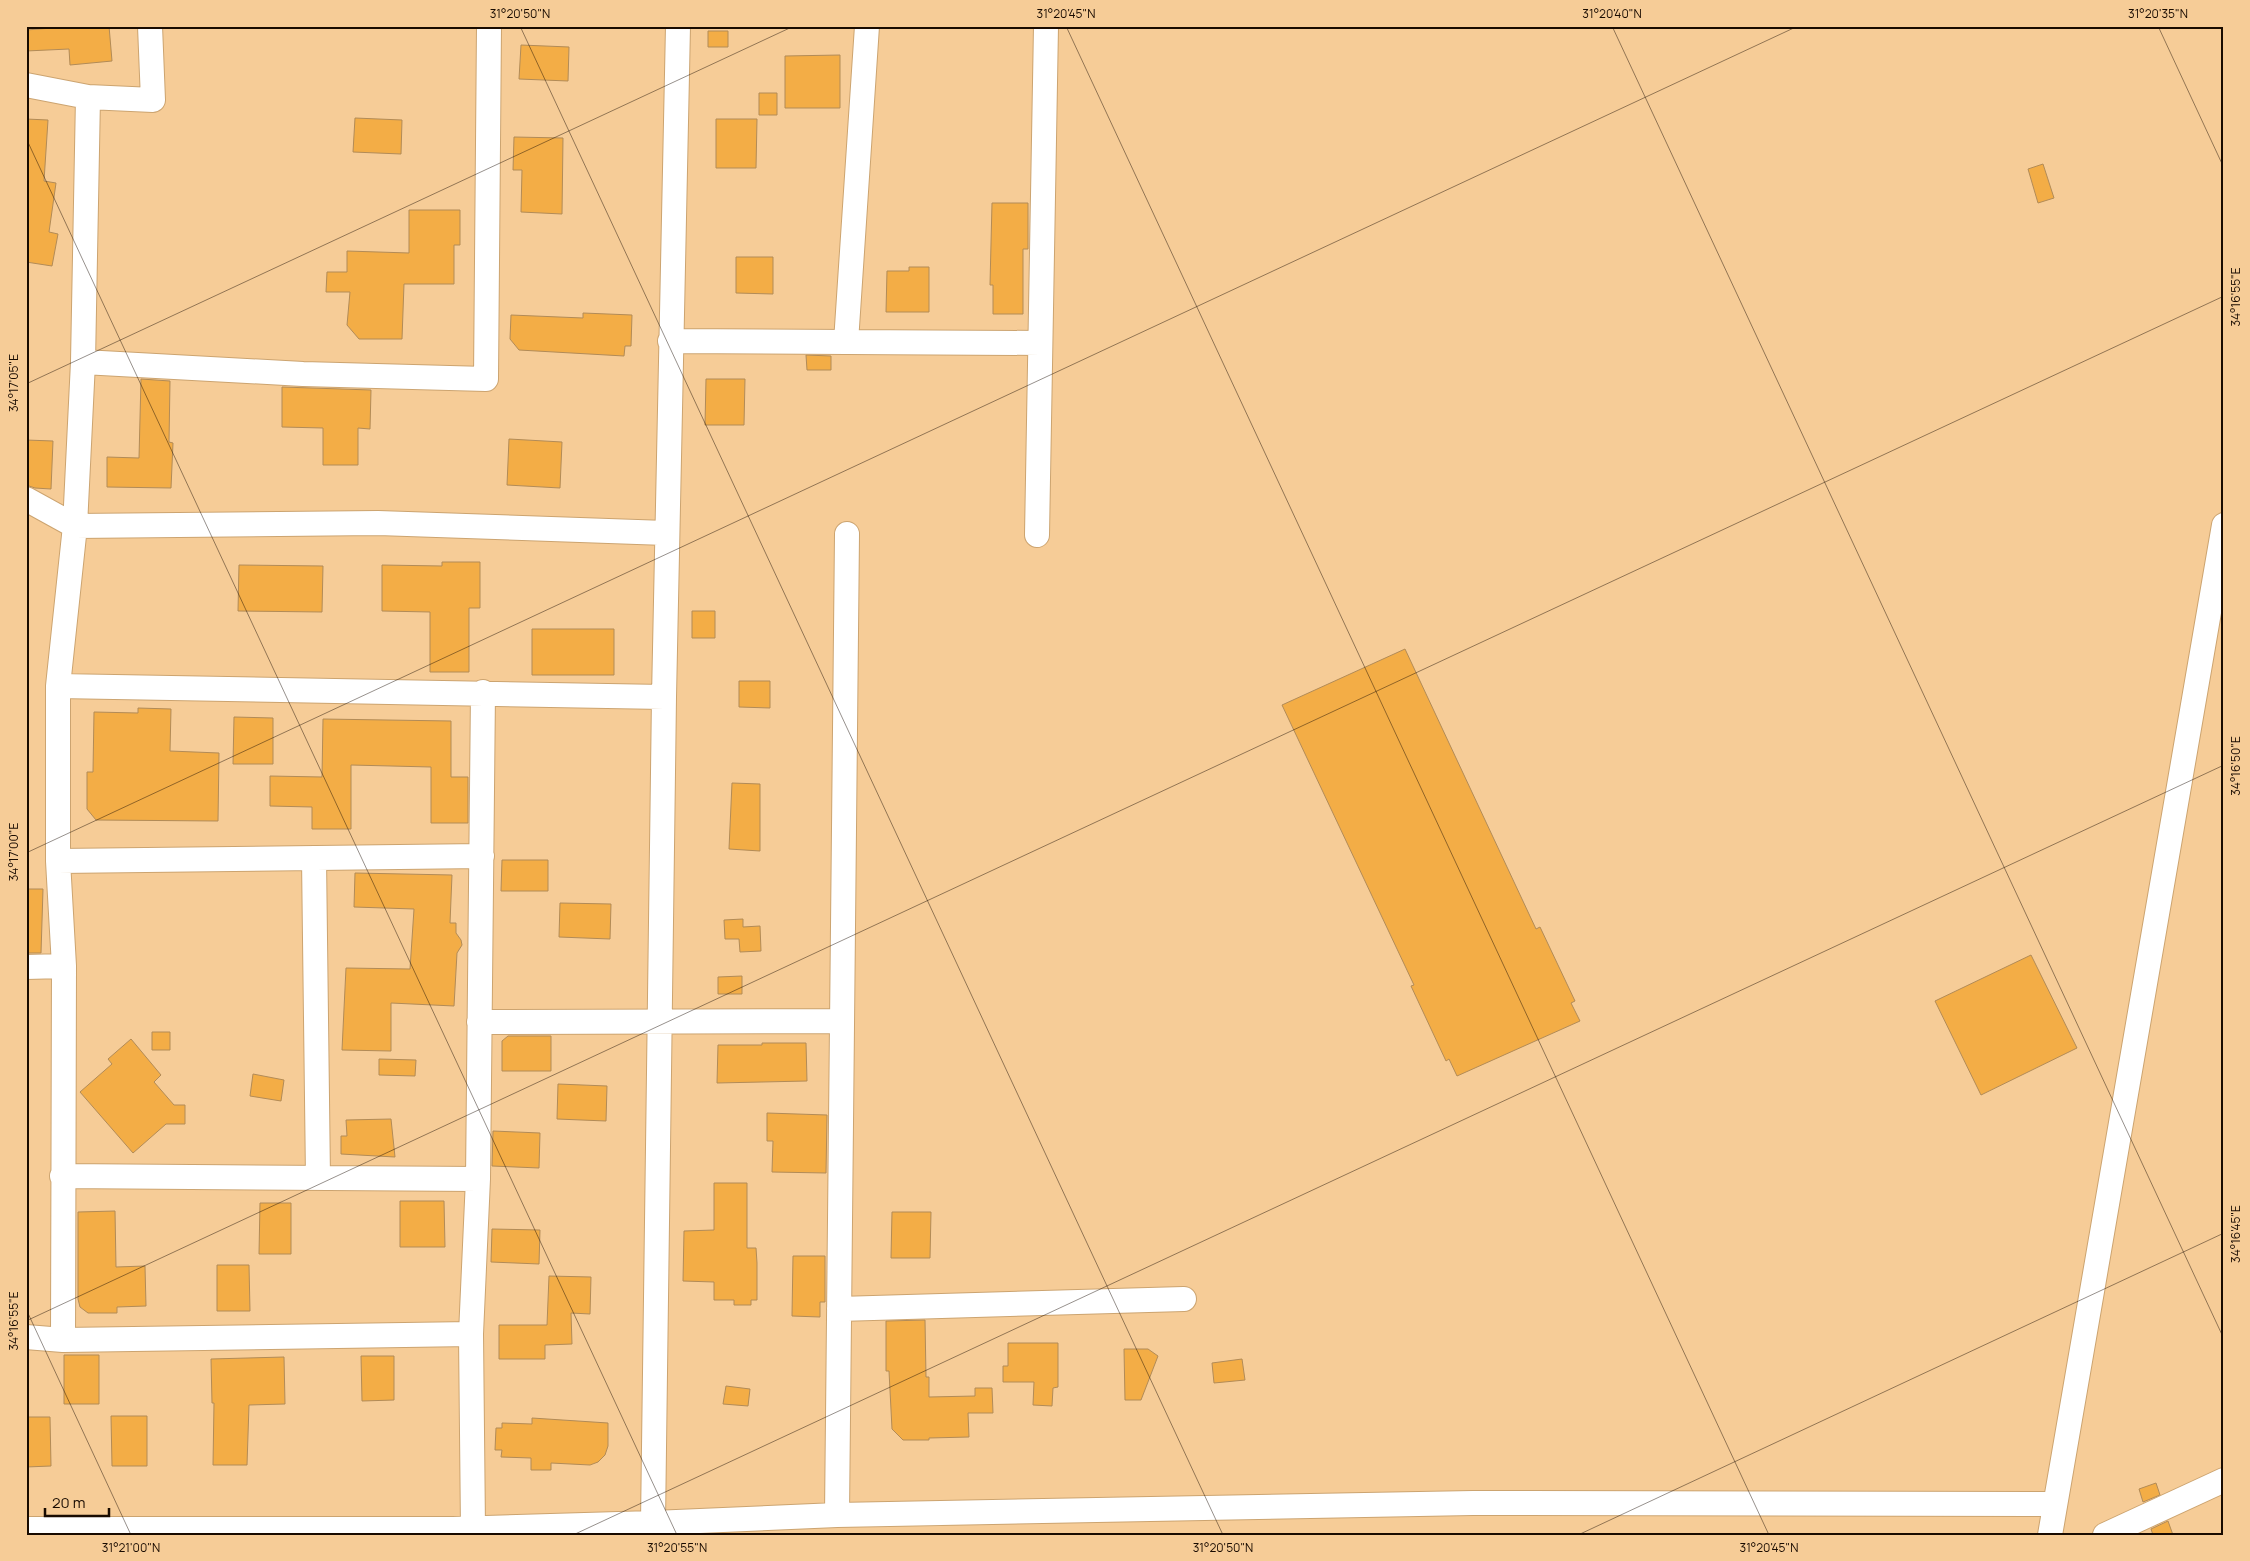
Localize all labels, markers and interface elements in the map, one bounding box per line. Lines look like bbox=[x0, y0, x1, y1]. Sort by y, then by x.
text: 31°20'50"N bbox=[490, 5, 550, 22]
text: 31°20'45"N bbox=[1037, 5, 1095, 22]
text: 31°20'40"N bbox=[1582, 5, 1642, 22]
text: 31°20'35"N bbox=[2128, 5, 2188, 22]
text: 34°16'55"E bbox=[2227, 267, 2244, 327]
text: 34°17'05"E bbox=[5, 354, 22, 412]
text: 34°16'50"E bbox=[2227, 736, 2244, 796]
text: 34°17'00"E bbox=[5, 823, 22, 881]
text: 34°16'45"E bbox=[2227, 1205, 2244, 1263]
text: 34°16'55"E bbox=[5, 1291, 22, 1351]
scale bar bbox=[45, 1486, 109, 1518]
text: 20 m bbox=[52, 1492, 85, 1513]
text: 31°21'00"N bbox=[102, 1539, 160, 1556]
text: 31°20'55"N bbox=[647, 1539, 707, 1556]
text: 31°20'50"N bbox=[1193, 1539, 1253, 1556]
text: 31°20'45"N bbox=[1740, 1539, 1798, 1556]

